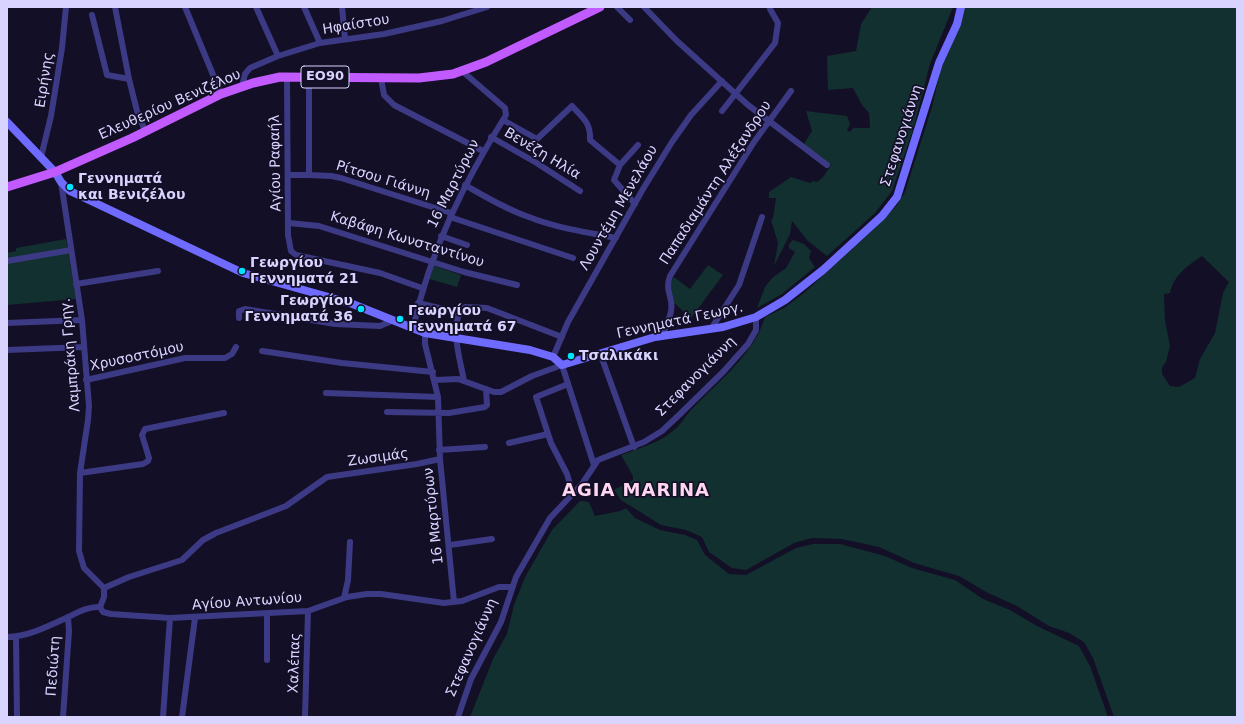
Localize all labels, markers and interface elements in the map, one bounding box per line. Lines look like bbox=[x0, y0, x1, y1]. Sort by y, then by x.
street label: Ηφαίστου bbox=[321, 11, 391, 39]
street label: Ειρήνης bbox=[32, 51, 58, 109]
street label: Ελευθερίου Βενιζέλου bbox=[96, 66, 244, 144]
road number: ΕΟ90 bbox=[301, 66, 349, 88]
street label: Στεφανογιάννη bbox=[878, 83, 926, 189]
street label: Παπαδιαμάντη Αλέξανδρου bbox=[657, 98, 775, 268]
street label: Αγίου Ραφαήλ bbox=[267, 114, 285, 212]
street label: Βενέζη Ηλία bbox=[501, 125, 583, 183]
street label: 16 Μαρτύρων bbox=[424, 137, 484, 231]
street label: Λουντέμη Μενελάου bbox=[576, 143, 662, 273]
street label: Ρίτσου Γιάννη bbox=[334, 158, 432, 202]
place label: Γεννηματά και Βενιζέλου bbox=[78, 171, 185, 204]
marker: Γεννηματά και Βενιζέλου bbox=[65, 182, 75, 192]
street label: Καβάφη Κωνσταντίνου bbox=[328, 209, 486, 271]
place label: Γεωργίου Γεννηματά 21 bbox=[250, 255, 359, 288]
marker: Γεωργίου Γεννηματά 21 bbox=[237, 266, 247, 276]
place label: Γεωργίου Γεννηματά 36 bbox=[244, 293, 353, 326]
street label: Λαμπράκη Γρηγ. bbox=[58, 297, 84, 413]
street label: Γεννηματά Γεωργ. bbox=[615, 299, 745, 343]
place label: Γεωργίου Γεννηματά 67 bbox=[408, 303, 517, 336]
marker: Γεωργίου Γεννηματά 36 bbox=[356, 304, 366, 314]
marker: Γεωργίου Γεννηματά 67 bbox=[395, 314, 405, 324]
street label: Στεφανογιάννη bbox=[652, 333, 740, 421]
street label: Χρυσοστόμου bbox=[89, 339, 185, 375]
place label: Τσαλικάκι bbox=[579, 348, 658, 364]
marker: Τσαλικάκι bbox=[566, 351, 576, 361]
street label: Ζωσιμάς bbox=[346, 445, 410, 471]
street label: 16 Μαρτύρων bbox=[421, 467, 447, 565]
district label: AGIA MARINA bbox=[562, 480, 710, 502]
street label: Αγίου Αντωνίου bbox=[191, 590, 303, 614]
street label: Στεφανογιάννη bbox=[443, 596, 501, 700]
street label: Χαλέπας bbox=[286, 632, 304, 694]
street label: Πεδιώτη bbox=[44, 635, 64, 697]

